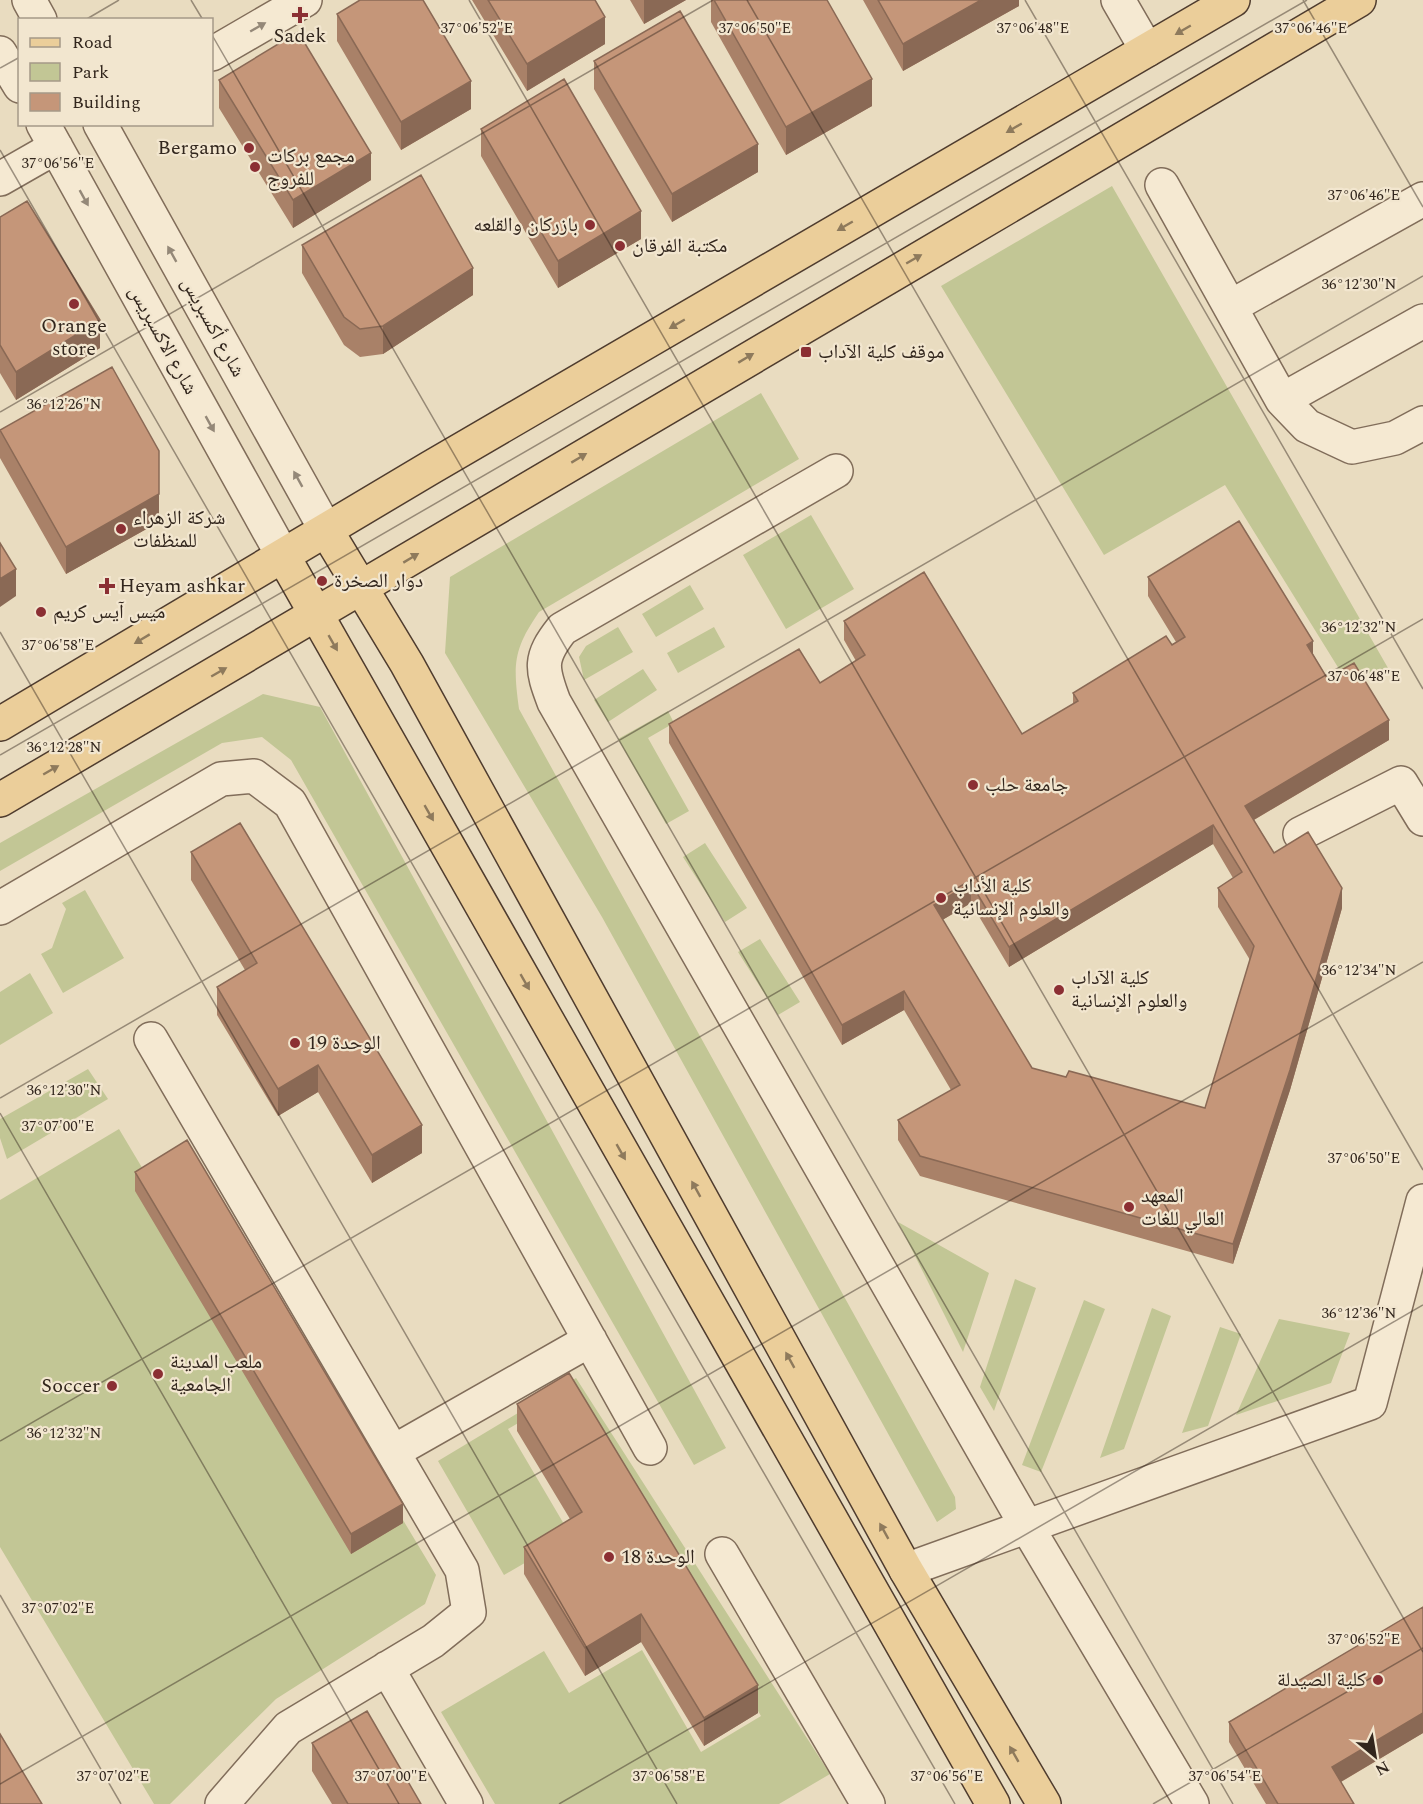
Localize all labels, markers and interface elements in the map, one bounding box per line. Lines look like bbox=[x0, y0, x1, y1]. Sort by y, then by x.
marker: Sadek bbox=[293, 8, 307, 22]
text: 37°06'52"E bbox=[441, 17, 513, 40]
text: 37°06'50"E bbox=[719, 17, 791, 40]
text: 37°06'48"E bbox=[997, 17, 1069, 40]
text: 37°06'46"E bbox=[1275, 17, 1347, 40]
legend bbox=[18, 18, 213, 126]
place label: Sadek bbox=[274, 21, 326, 51]
one-way arrow bbox=[250, 22, 267, 32]
one-way arrow bbox=[1174, 24, 1191, 34]
text: Road bbox=[72, 29, 113, 56]
text: Park bbox=[72, 59, 109, 86]
text: Building bbox=[72, 89, 141, 116]
one-way arrow bbox=[1006, 122, 1022, 133]
place label: Bergamo bbox=[158, 133, 237, 163]
marker: Bergamo bbox=[242, 141, 256, 155]
place label: مجمع بركات للفروج bbox=[267, 141, 355, 194]
text: 37°06'56"E bbox=[22, 152, 94, 175]
marker: مجمع بركات للفروج bbox=[248, 160, 262, 174]
text: 37°06'46"E bbox=[1328, 184, 1400, 207]
one-way arrow bbox=[79, 190, 89, 207]
place label: بازركان والقلعه bbox=[474, 210, 578, 240]
marker: بازركان والقلعه bbox=[583, 218, 597, 232]
one-way arrow bbox=[837, 220, 853, 231]
place label: مكتبة الفرقان bbox=[632, 231, 727, 261]
marker: مكتبة الفرقان bbox=[613, 239, 627, 253]
one-way arrow bbox=[167, 245, 177, 262]
one-way arrow bbox=[906, 255, 923, 265]
street label: شارع أكسبريس bbox=[173, 271, 253, 383]
text: 36°12'30"N bbox=[1322, 273, 1397, 296]
street label: شارع الاكسبريس bbox=[121, 280, 205, 400]
marker: Orange store bbox=[67, 297, 81, 311]
place label: Orange store bbox=[41, 311, 107, 364]
one-way arrow bbox=[669, 318, 685, 329]
place label: موقف كلية الآداب bbox=[818, 337, 944, 367]
marker: موقف كلية الآداب bbox=[799, 345, 813, 359]
one-way arrow bbox=[738, 353, 754, 364]
text: 36°12'26"N bbox=[27, 393, 102, 416]
one-way arrow bbox=[205, 415, 215, 432]
one-way arrow bbox=[571, 453, 588, 463]
one-way arrow bbox=[293, 470, 303, 487]
place label: شركة الزهراء للمنظفات bbox=[133, 503, 225, 556]
marker: شركة الزهراء للمنظفات bbox=[114, 522, 128, 536]
one-way arrow bbox=[403, 552, 419, 563]
place label: دوار الصخرة bbox=[334, 566, 423, 596]
place label: Heyam ashkar bbox=[119, 571, 245, 601]
marker: دوار الصخرة bbox=[315, 574, 329, 588]
marker: Heyam ashkar bbox=[100, 579, 114, 593]
place label: ميس آيس كريم bbox=[53, 597, 165, 627]
marker: ميس آيس كريم bbox=[34, 605, 48, 619]
text: 36°12'32"N bbox=[1322, 616, 1397, 639]
text: 37°06'58"E bbox=[22, 634, 94, 657]
one-way arrow bbox=[134, 634, 151, 644]
one-way arrow bbox=[327, 635, 338, 651]
text: 37°06'48"E bbox=[1328, 665, 1400, 688]
one-way arrow bbox=[211, 667, 227, 678]
text: 36°12'28"N bbox=[27, 736, 102, 759]
one-way arrow bbox=[43, 765, 60, 775]
place label: جامعة حلب bbox=[985, 770, 1068, 800]
marker: جامعة حلب bbox=[966, 778, 980, 792]
one-way arrow bbox=[424, 804, 434, 821]
place label: كلية الأداب والعلوم الإنسانية bbox=[953, 871, 1069, 924]
marker: كلية الأداب والعلوم الإنسانية bbox=[934, 891, 948, 905]
text: 36°12'34"N bbox=[1322, 959, 1397, 982]
place label: كلية الآداب والعلوم الإنسانية bbox=[1071, 963, 1187, 1016]
one-way arrow bbox=[520, 974, 530, 991]
marker: كلية الآداب والعلوم الإنسانية bbox=[1052, 983, 1066, 997]
place label: الوحدة 19 bbox=[307, 1028, 381, 1058]
marker: الوحدة 19 bbox=[288, 1036, 302, 1050]
text: 36°12'30"N bbox=[27, 1079, 102, 1102]
text: 37°07'00"E bbox=[22, 1115, 94, 1138]
one-way arrow bbox=[616, 1144, 626, 1161]
text: 37°06'50"E bbox=[1328, 1147, 1400, 1170]
one-way arrow bbox=[691, 1180, 701, 1197]
place label: المعهد العالي للغات bbox=[1141, 1181, 1224, 1234]
marker: المعهد العالي للغات bbox=[1122, 1200, 1136, 1214]
text: 36°12'36"N bbox=[1322, 1302, 1397, 1325]
place label: ملعب المدينة الجامعية bbox=[170, 1347, 262, 1400]
one-way arrow bbox=[785, 1351, 795, 1368]
marker: ملعب المدينة الجامعية bbox=[151, 1367, 165, 1381]
place label: Soccer bbox=[41, 1371, 100, 1401]
marker: Soccer bbox=[105, 1379, 119, 1393]
text: 36°12'32"N bbox=[27, 1422, 102, 1445]
one-way arrow bbox=[879, 1522, 889, 1539]
place label: الوحدة 18 bbox=[621, 1542, 695, 1572]
marker: الوحدة 18 bbox=[602, 1550, 616, 1564]
text: 37°07'02"E bbox=[22, 1597, 94, 1620]
text: 37°06'52"E bbox=[1328, 1628, 1400, 1651]
place label: كلية الصيدلة bbox=[1277, 1665, 1366, 1695]
marker: كلية الصيدلة bbox=[1371, 1673, 1385, 1687]
north arrow bbox=[1345, 1726, 1405, 1786]
one-way arrow bbox=[1009, 1745, 1019, 1762]
text: N bbox=[1370, 1754, 1394, 1782]
text: 37°07'02"E bbox=[77, 1765, 149, 1788]
text: 37°07'00"E bbox=[355, 1765, 427, 1788]
text: 37°06'58"E bbox=[633, 1765, 705, 1788]
text: 37°06'56"E bbox=[911, 1765, 983, 1788]
text: 37°06'54"E bbox=[1189, 1765, 1261, 1788]

